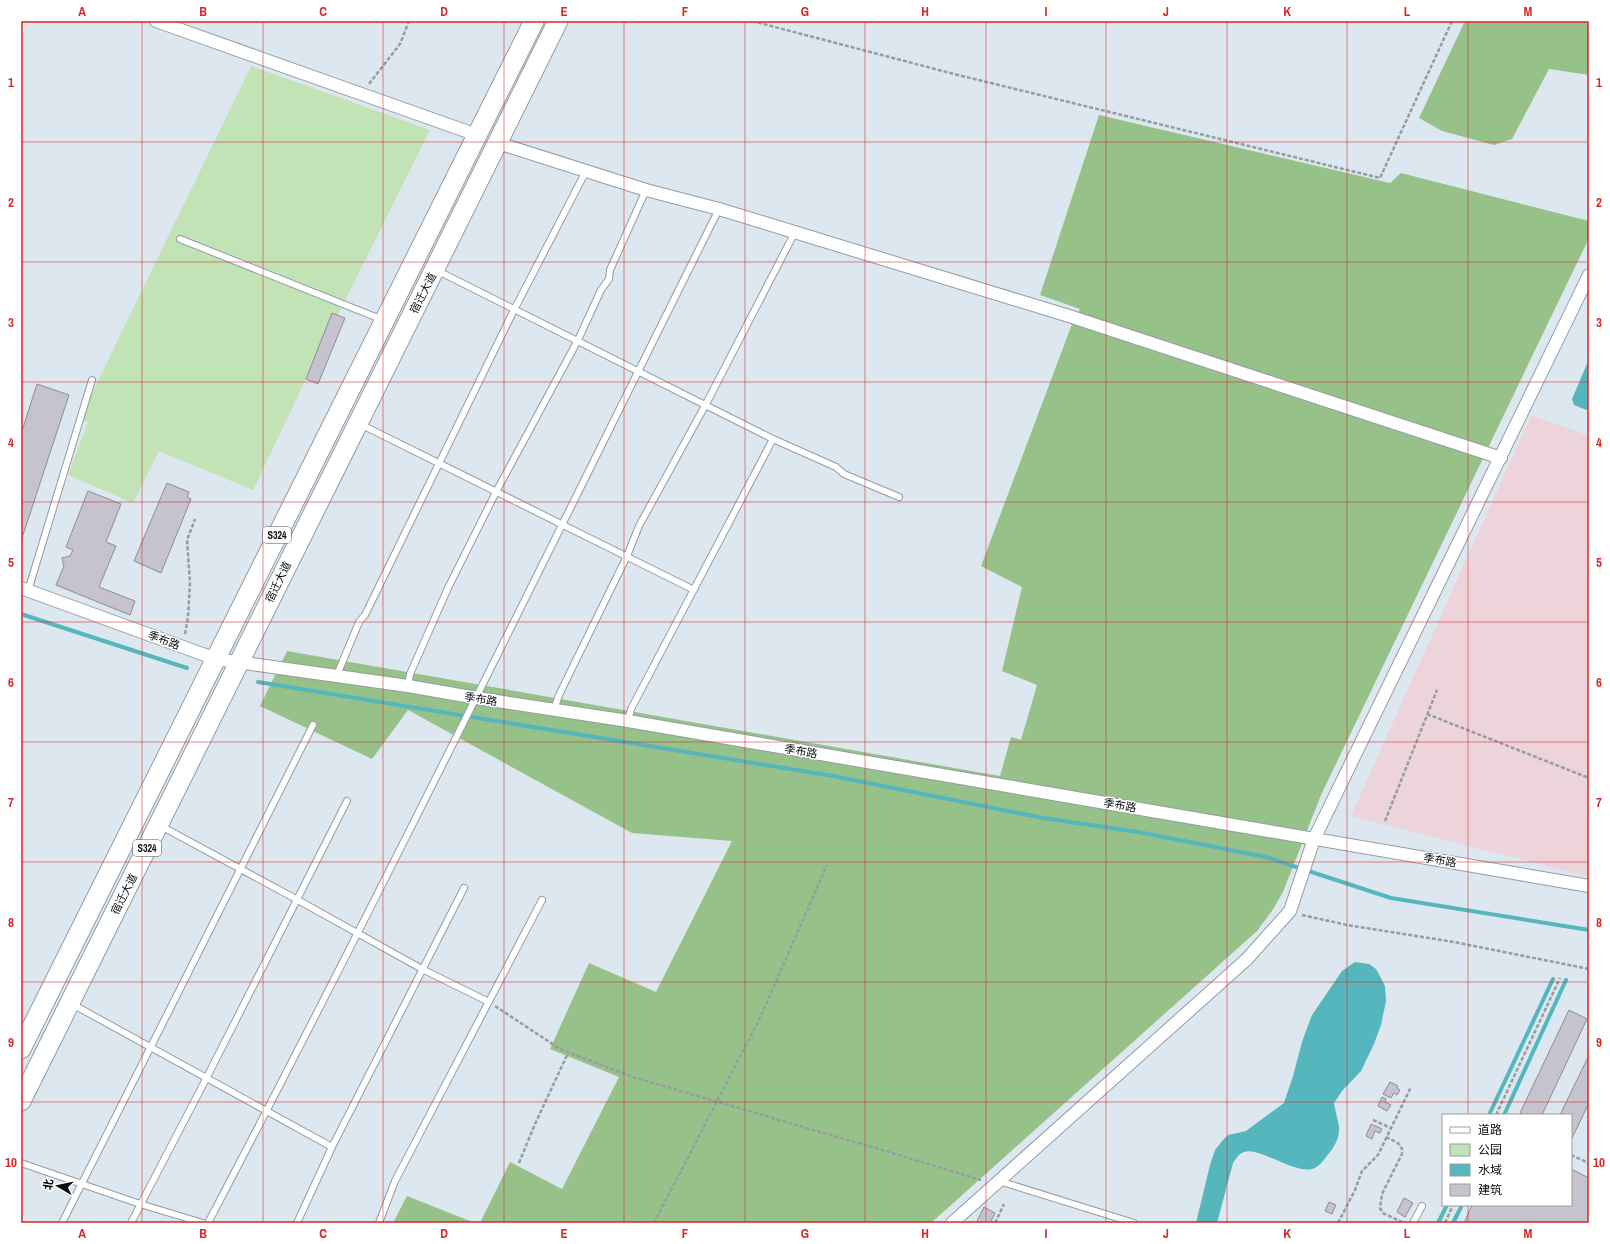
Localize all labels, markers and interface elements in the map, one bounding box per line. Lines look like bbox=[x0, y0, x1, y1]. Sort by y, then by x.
text: A bbox=[78, 3, 86, 20]
text: B bbox=[199, 3, 207, 20]
text: C bbox=[319, 3, 327, 20]
text: D bbox=[440, 3, 448, 20]
text: E bbox=[560, 3, 568, 20]
text: F bbox=[682, 3, 689, 20]
text: G bbox=[801, 3, 809, 20]
text: H bbox=[921, 3, 929, 20]
text: I bbox=[1045, 3, 1048, 20]
text: J bbox=[1163, 3, 1169, 20]
text: K bbox=[1283, 3, 1291, 20]
text: L bbox=[1404, 3, 1411, 20]
text: M bbox=[1524, 3, 1533, 20]
text: 1 bbox=[8, 74, 14, 91]
text: 1 bbox=[1596, 74, 1602, 91]
text: 2 bbox=[8, 194, 14, 211]
text: 2 bbox=[1596, 194, 1602, 211]
street label: 宿迁大道 bbox=[407, 270, 439, 316]
text: 3 bbox=[8, 314, 14, 331]
text: 3 bbox=[1596, 314, 1602, 331]
text: 4 bbox=[8, 434, 14, 451]
text: 4 bbox=[1596, 434, 1602, 451]
road number: S324 bbox=[263, 527, 291, 543]
text: 5 bbox=[8, 554, 14, 571]
text: 5 bbox=[1596, 554, 1602, 571]
street label: 宿迁大道 bbox=[262, 559, 294, 605]
street label: 季布路 bbox=[146, 628, 182, 652]
text: 6 bbox=[8, 674, 14, 691]
text: 6 bbox=[1596, 674, 1602, 691]
street label: 季布路 bbox=[464, 690, 498, 708]
street label: 季布路 bbox=[784, 741, 818, 761]
text: 7 bbox=[8, 794, 14, 811]
text: 7 bbox=[1596, 794, 1602, 811]
street label: 季布路 bbox=[1103, 795, 1137, 815]
road number: S324 bbox=[133, 840, 161, 856]
street label: 季布路 bbox=[1423, 850, 1457, 870]
street label: 宿迁大道 bbox=[108, 871, 140, 917]
text: 8 bbox=[8, 914, 14, 931]
text: 8 bbox=[1596, 914, 1602, 931]
text: 9 bbox=[8, 1034, 14, 1051]
text: 9 bbox=[1596, 1034, 1602, 1051]
legend bbox=[1442, 1114, 1572, 1206]
text: 道路 bbox=[1478, 1122, 1502, 1138]
text: 公园 bbox=[1478, 1142, 1502, 1158]
text: 10 bbox=[5, 1154, 17, 1171]
text: 10 bbox=[1593, 1154, 1605, 1171]
text: 水域 bbox=[1478, 1162, 1502, 1178]
north arrow bbox=[38, 1166, 78, 1206]
text: 北 bbox=[40, 1178, 56, 1191]
text: 建筑 bbox=[1478, 1182, 1502, 1198]
text: A bbox=[78, 1225, 86, 1242]
text: B bbox=[199, 1225, 207, 1242]
text: C bbox=[319, 1225, 327, 1242]
text: D bbox=[440, 1225, 448, 1242]
text: E bbox=[560, 1225, 568, 1242]
text: F bbox=[682, 1225, 689, 1242]
text: G bbox=[801, 1225, 809, 1242]
text: H bbox=[921, 1225, 929, 1242]
text: I bbox=[1045, 1225, 1048, 1242]
text: J bbox=[1163, 1225, 1169, 1242]
text: K bbox=[1283, 1225, 1291, 1242]
text: L bbox=[1404, 1225, 1411, 1242]
text: M bbox=[1524, 1225, 1533, 1242]

